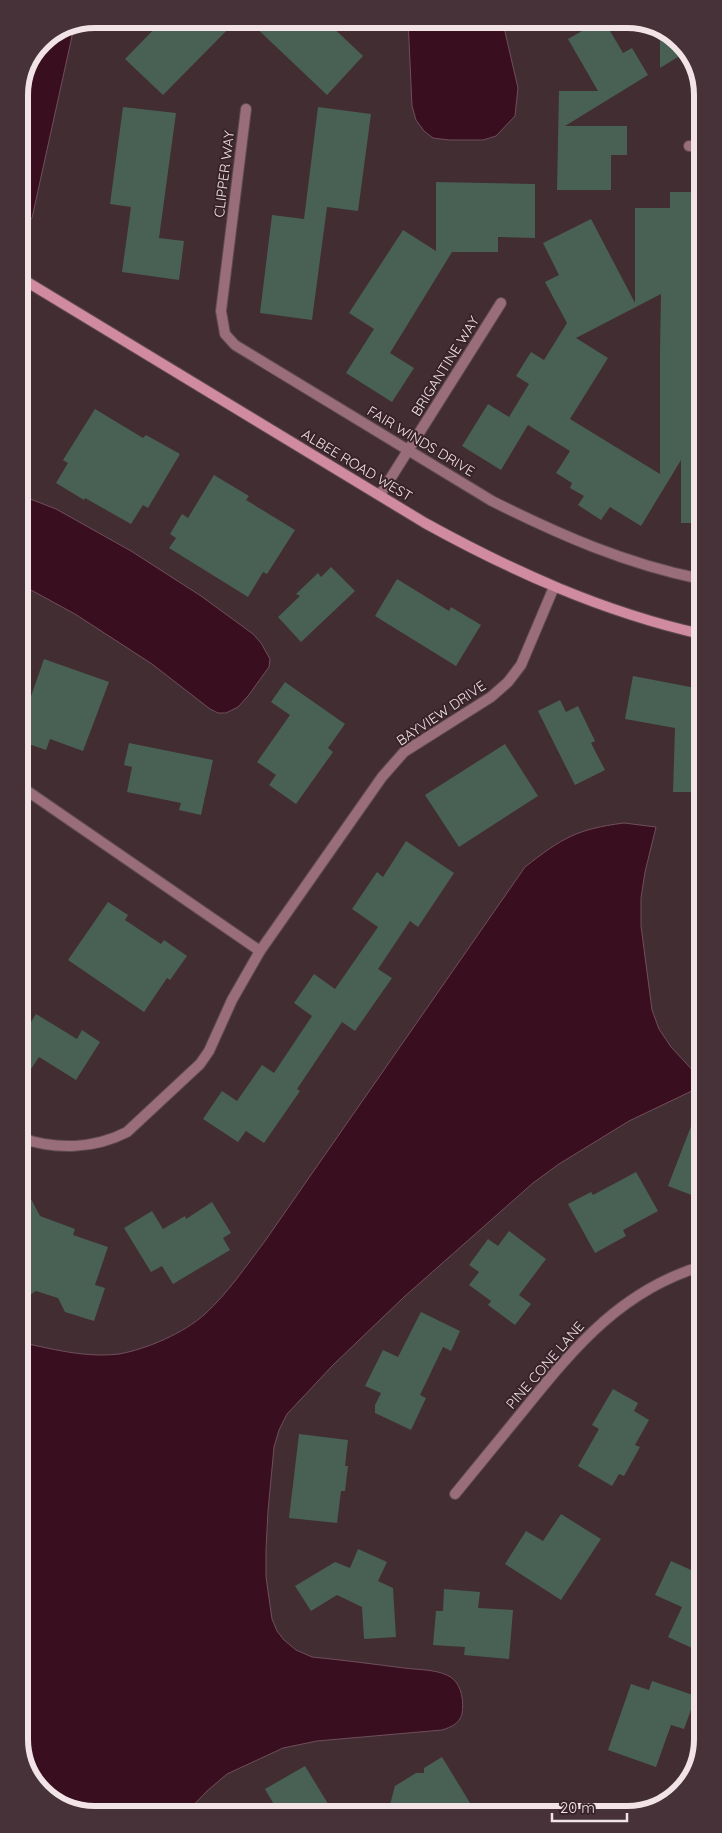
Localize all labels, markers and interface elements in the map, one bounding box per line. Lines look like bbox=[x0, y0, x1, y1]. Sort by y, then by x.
street label: CLIPPER WAY bbox=[210, 129, 238, 218]
street label: BRIGANTINE WAY bbox=[407, 313, 483, 419]
street label: FAIR WINDS DRIVE bbox=[364, 402, 478, 480]
street label: ALBEE ROAD WEST bbox=[298, 425, 416, 505]
street label: BAYVIEW DRIVE bbox=[393, 677, 489, 749]
street label: PINE CONE LANE bbox=[502, 1317, 588, 1413]
scale bar bbox=[552, 1790, 627, 1822]
text: 20 m bbox=[560, 1798, 595, 1817]

